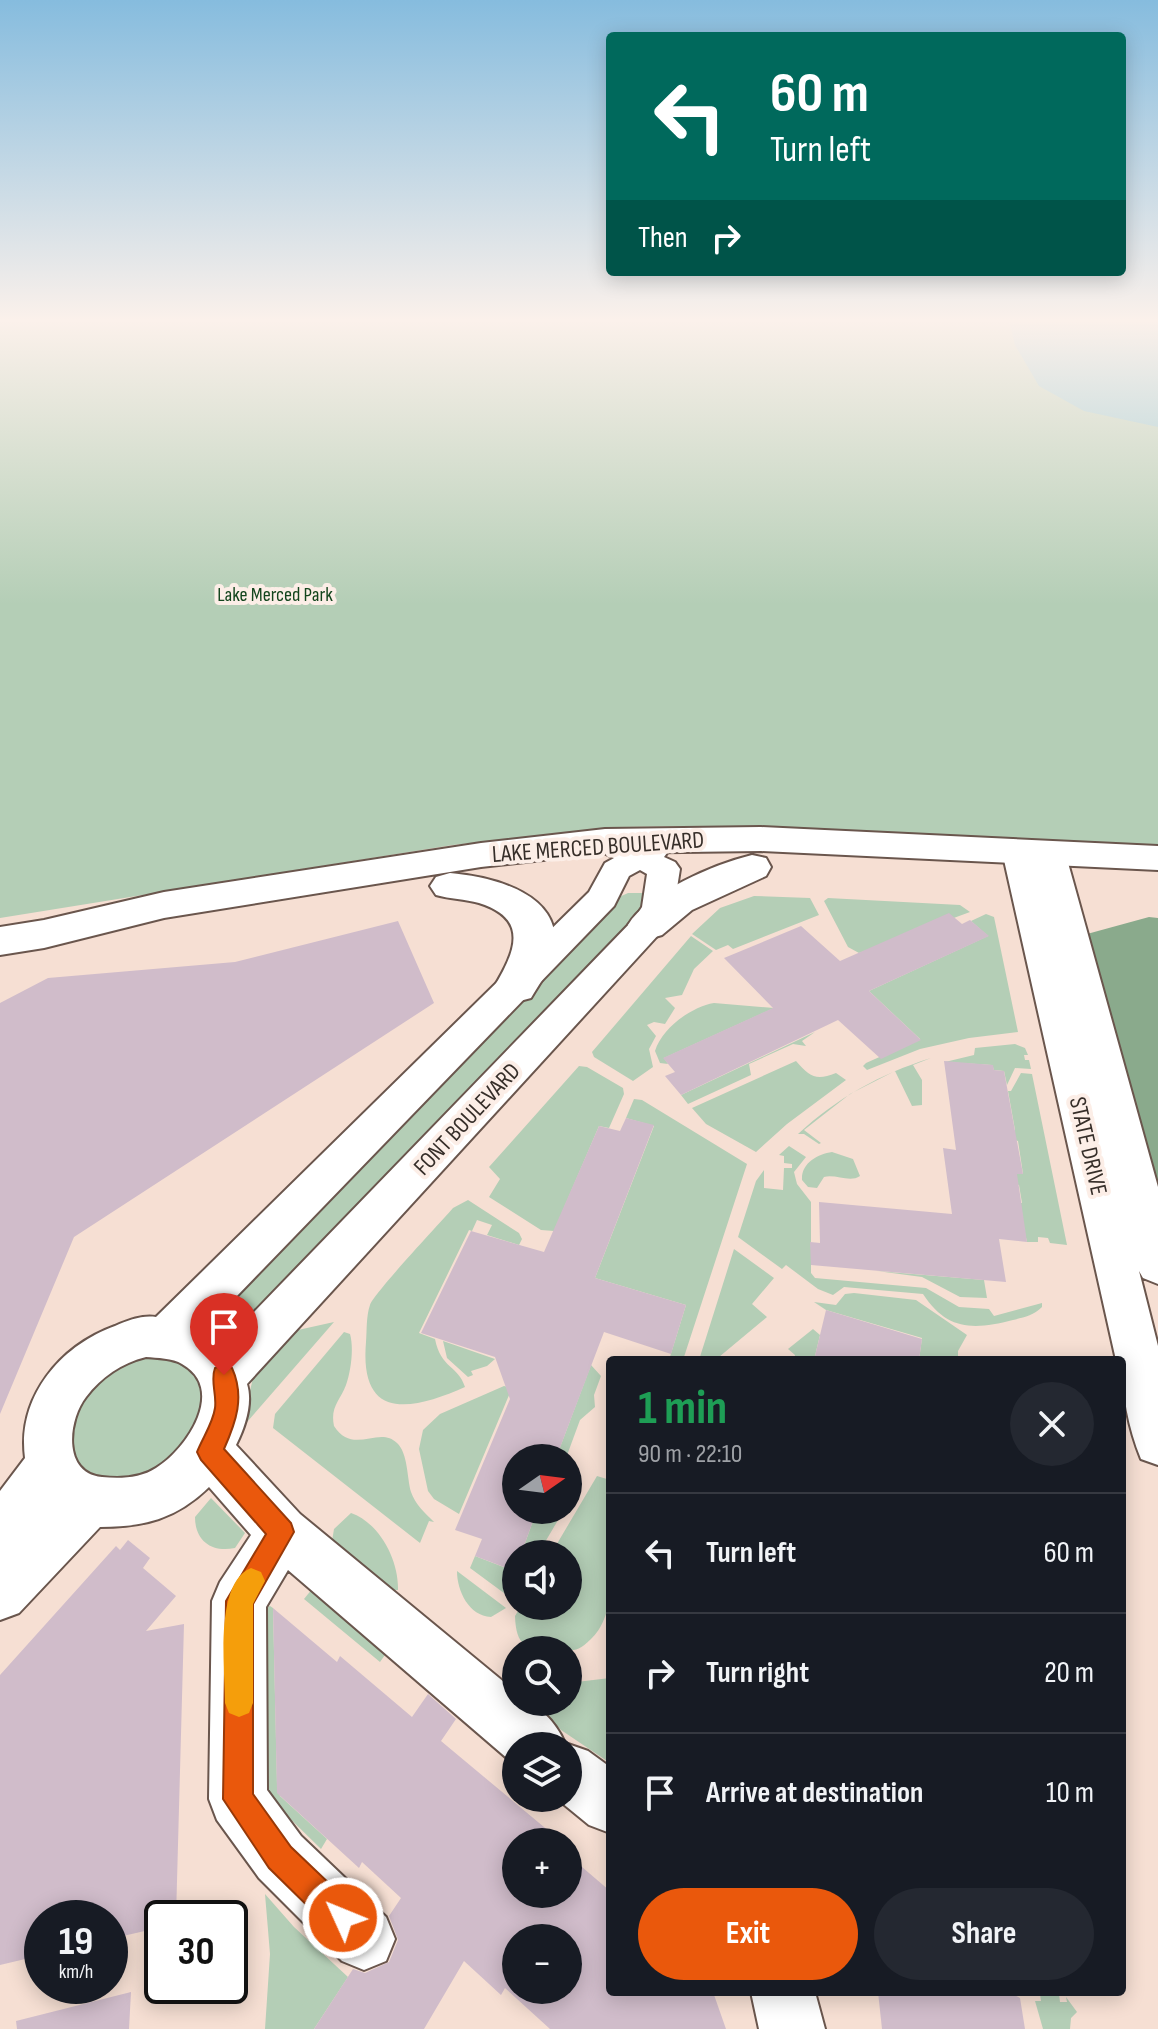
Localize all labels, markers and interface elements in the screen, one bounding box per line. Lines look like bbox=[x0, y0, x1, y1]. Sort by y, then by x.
text: 60 m bbox=[770, 61, 869, 128]
icon: left bbox=[638, 64, 742, 168]
text: Turn left bbox=[770, 129, 871, 172]
icon: right bbox=[704, 216, 748, 260]
text: Then bbox=[638, 220, 688, 256]
park label: Lake Merced Park bbox=[217, 583, 333, 607]
street label: LAKE MERCED BOULEVARD bbox=[491, 825, 705, 869]
street label: FONT BOULEVARD bbox=[408, 1057, 526, 1181]
street label: STATE DRIVE bbox=[1063, 1094, 1113, 1198]
pin bbox=[190, 1293, 258, 1375]
icon: arrive bbox=[202, 1305, 246, 1349]
text: 1 min bbox=[638, 1380, 727, 1437]
button: close bbox=[1010, 1382, 1094, 1466]
text: 90 m · 22:10 bbox=[638, 1439, 742, 1470]
north arrow bbox=[502, 1444, 582, 1524]
map controls bbox=[502, 1444, 582, 2004]
icon: left bbox=[638, 1531, 682, 1575]
text: Turn left bbox=[706, 1535, 796, 1571]
text: 60 m bbox=[1043, 1535, 1094, 1571]
button: sound bbox=[502, 1540, 582, 1620]
button: search bbox=[502, 1636, 582, 1716]
icon: right bbox=[638, 1651, 682, 1695]
text: Turn right bbox=[706, 1655, 809, 1691]
text: 20 m bbox=[1044, 1655, 1094, 1691]
button: layers bbox=[502, 1732, 582, 1812]
icon: arrive bbox=[638, 1771, 682, 1815]
text: Arrive at destination bbox=[706, 1775, 923, 1811]
text: 10 m bbox=[1046, 1775, 1094, 1811]
button: + bbox=[502, 1828, 582, 1908]
position arrow bbox=[301, 1876, 385, 1960]
button: Exit bbox=[638, 1888, 858, 1980]
button: Share bbox=[874, 1888, 1094, 1980]
speed limit sign: 30 bbox=[144, 1900, 248, 2004]
text: 19 bbox=[59, 1918, 93, 1966]
button: − bbox=[502, 1924, 582, 2004]
text: km/h bbox=[59, 1960, 93, 1984]

